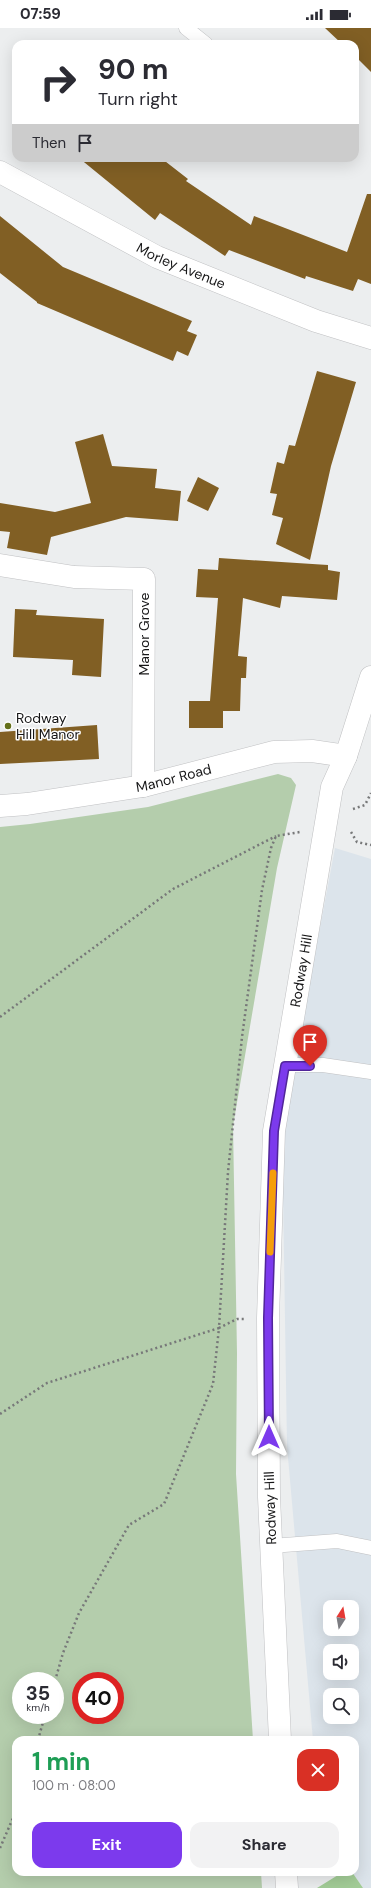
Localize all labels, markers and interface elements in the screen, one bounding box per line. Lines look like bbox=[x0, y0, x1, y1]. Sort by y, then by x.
text: 07:59 bbox=[20, 4, 61, 24]
text: 90 m bbox=[98, 51, 168, 88]
icon: right bbox=[32, 56, 84, 108]
text: Turn right bbox=[98, 87, 178, 111]
icon: arrive bbox=[74, 132, 96, 154]
text: Then bbox=[32, 133, 66, 153]
street label: Morley Avenue bbox=[133, 239, 228, 293]
street label: Manor Grove bbox=[135, 592, 153, 676]
place label: Rodway Hill Manor bbox=[16, 709, 80, 743]
marker: Rodway Hill Manor bbox=[3, 721, 13, 731]
street label: Manor Road bbox=[135, 760, 213, 796]
street label: Rodway Hill bbox=[286, 933, 316, 1008]
pin bbox=[293, 1025, 327, 1066]
icon: arrive bbox=[299, 1031, 321, 1053]
position arrow bbox=[248, 1416, 290, 1458]
street label: Rodway Hill bbox=[260, 1471, 280, 1545]
north arrow bbox=[323, 1600, 359, 1636]
map controls bbox=[323, 1600, 359, 1724]
button: sound bbox=[323, 1644, 359, 1680]
speed limit sign: 40 bbox=[72, 1672, 124, 1724]
text: 35 bbox=[26, 1680, 50, 1706]
button: search bbox=[323, 1688, 359, 1724]
text: km/h bbox=[26, 1701, 50, 1714]
text: 1 min bbox=[32, 1746, 90, 1777]
button: close bbox=[297, 1749, 339, 1791]
text: 100 m · 08:00 bbox=[32, 1777, 116, 1794]
button: Exit bbox=[32, 1822, 182, 1868]
button: Share bbox=[190, 1822, 339, 1868]

